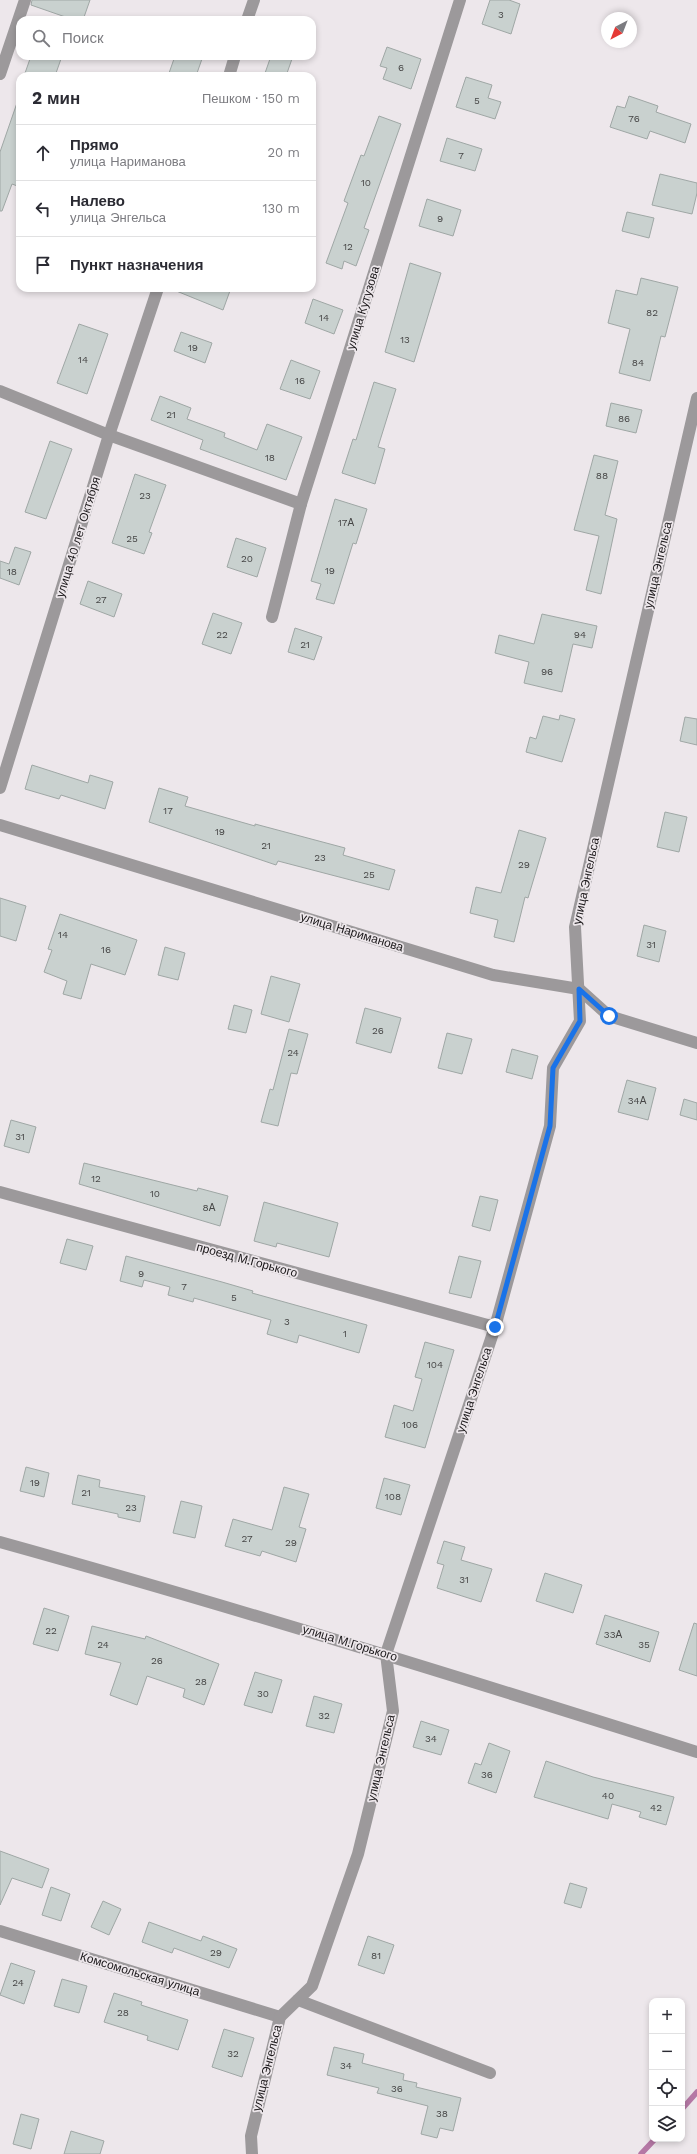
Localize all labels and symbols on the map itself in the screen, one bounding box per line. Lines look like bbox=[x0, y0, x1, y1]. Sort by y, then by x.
house number: 3 bbox=[498, 9, 504, 20]
north arrow bbox=[601, 12, 637, 48]
house number: 6 bbox=[398, 62, 404, 73]
house number: 5 bbox=[474, 95, 480, 106]
house number: 76 bbox=[628, 113, 640, 124]
house number: 7 bbox=[458, 150, 464, 161]
house number: 10 bbox=[361, 177, 371, 188]
house number: 9 bbox=[437, 213, 443, 224]
house number: 12 bbox=[343, 241, 353, 252]
street label: улица Кутузова bbox=[344, 264, 382, 351]
house number: 82 bbox=[646, 307, 658, 318]
house number: 14 bbox=[319, 312, 329, 323]
house number: 13 bbox=[400, 334, 410, 345]
house number: 19 bbox=[188, 342, 198, 353]
house number: 14 bbox=[78, 354, 88, 365]
house number: 84 bbox=[632, 357, 644, 368]
house number: 16 bbox=[295, 375, 305, 386]
house number: 21 bbox=[166, 409, 176, 420]
house number: 86 bbox=[618, 413, 630, 424]
house number: 18 bbox=[265, 452, 275, 463]
house number: 88 bbox=[596, 470, 608, 481]
street label: улица 40 лет Октября bbox=[53, 475, 103, 599]
house number: 23 bbox=[139, 490, 151, 501]
house number: 17А bbox=[338, 517, 354, 528]
street label: улица Энгельса bbox=[641, 520, 675, 610]
house number: 25 bbox=[126, 533, 138, 544]
house number: 20 bbox=[241, 553, 253, 564]
house number: 19 bbox=[325, 565, 335, 576]
house number: 18 bbox=[7, 566, 17, 577]
house number: 27 bbox=[95, 594, 107, 605]
house number: 22 bbox=[216, 629, 228, 640]
house number: 94 bbox=[574, 629, 586, 640]
house number: 21 bbox=[300, 639, 310, 650]
house number: 96 bbox=[541, 666, 553, 677]
house number: 17 bbox=[163, 805, 173, 816]
house number: 19 bbox=[215, 826, 225, 837]
street label: улица Энгельса bbox=[570, 836, 602, 926]
house number: 21 bbox=[261, 840, 271, 851]
house number: 23 bbox=[314, 852, 326, 863]
house number: 29 bbox=[518, 859, 530, 870]
house number: 25 bbox=[363, 869, 375, 880]
street label: улица Нариманова bbox=[299, 910, 405, 954]
house number: 14 bbox=[58, 929, 68, 940]
house number: 31 bbox=[646, 939, 656, 950]
house number: 16 bbox=[101, 944, 111, 955]
route start bbox=[600, 1007, 618, 1025]
house number: 26 bbox=[372, 1025, 384, 1036]
house number: 24 bbox=[287, 1047, 299, 1058]
house number: 34А bbox=[628, 1095, 647, 1106]
house number: 31 bbox=[15, 1131, 25, 1142]
house number: 12 bbox=[91, 1173, 101, 1184]
house number: 10 bbox=[150, 1188, 160, 1199]
house number: 8А bbox=[203, 1202, 216, 1213]
street label: проезд М.Горького bbox=[195, 1240, 299, 1280]
house number: 9 bbox=[138, 1268, 144, 1279]
house number: 7 bbox=[181, 1281, 187, 1292]
house number: 5 bbox=[231, 1292, 237, 1303]
house number: 3 bbox=[284, 1316, 290, 1327]
route end bbox=[486, 1318, 504, 1336]
house number: 1 bbox=[343, 1328, 347, 1339]
street label: улица Энгельса bbox=[454, 1345, 494, 1434]
house number: 104 bbox=[427, 1359, 443, 1370]
house number: 106 bbox=[402, 1419, 418, 1430]
house number: 19 bbox=[30, 1477, 40, 1488]
house number: 21 bbox=[81, 1487, 91, 1498]
house number: 108 bbox=[385, 1491, 401, 1502]
house number: 23 bbox=[125, 1502, 137, 1513]
house number: 27 bbox=[241, 1533, 253, 1544]
house number: 29 bbox=[285, 1537, 297, 1548]
house number: 31 bbox=[459, 1574, 469, 1585]
street label: улица М.Горького bbox=[301, 1622, 399, 1664]
house number: 22 bbox=[45, 1625, 57, 1636]
house number: 33А bbox=[604, 1629, 622, 1640]
house number: 24 bbox=[97, 1639, 109, 1650]
house number: 35 bbox=[638, 1639, 650, 1650]
house number: 26 bbox=[151, 1655, 163, 1666]
house number: 28 bbox=[195, 1676, 207, 1687]
house number: 30 bbox=[257, 1688, 269, 1699]
house number: 32 bbox=[318, 1710, 330, 1721]
street label: улица Энгельса bbox=[364, 1713, 398, 1803]
house number: 34 bbox=[425, 1733, 437, 1744]
house number: 36 bbox=[481, 1769, 493, 1780]
house number: 40 bbox=[602, 1790, 614, 1801]
house number: 42 bbox=[650, 1802, 662, 1813]
house number: 29 bbox=[210, 1947, 222, 1958]
street label: Комсомольская улица bbox=[78, 1949, 202, 1999]
house number: 81 bbox=[371, 1950, 381, 1961]
house number: 24 bbox=[12, 1977, 24, 1988]
house number: 28 bbox=[117, 2007, 129, 2018]
street label: улица Энгельса bbox=[249, 2023, 285, 2113]
house number: 32 bbox=[227, 2048, 239, 2059]
house number: 34 bbox=[340, 2060, 352, 2071]
house number: 36 bbox=[391, 2083, 403, 2094]
house number: 38 bbox=[436, 2108, 448, 2119]

